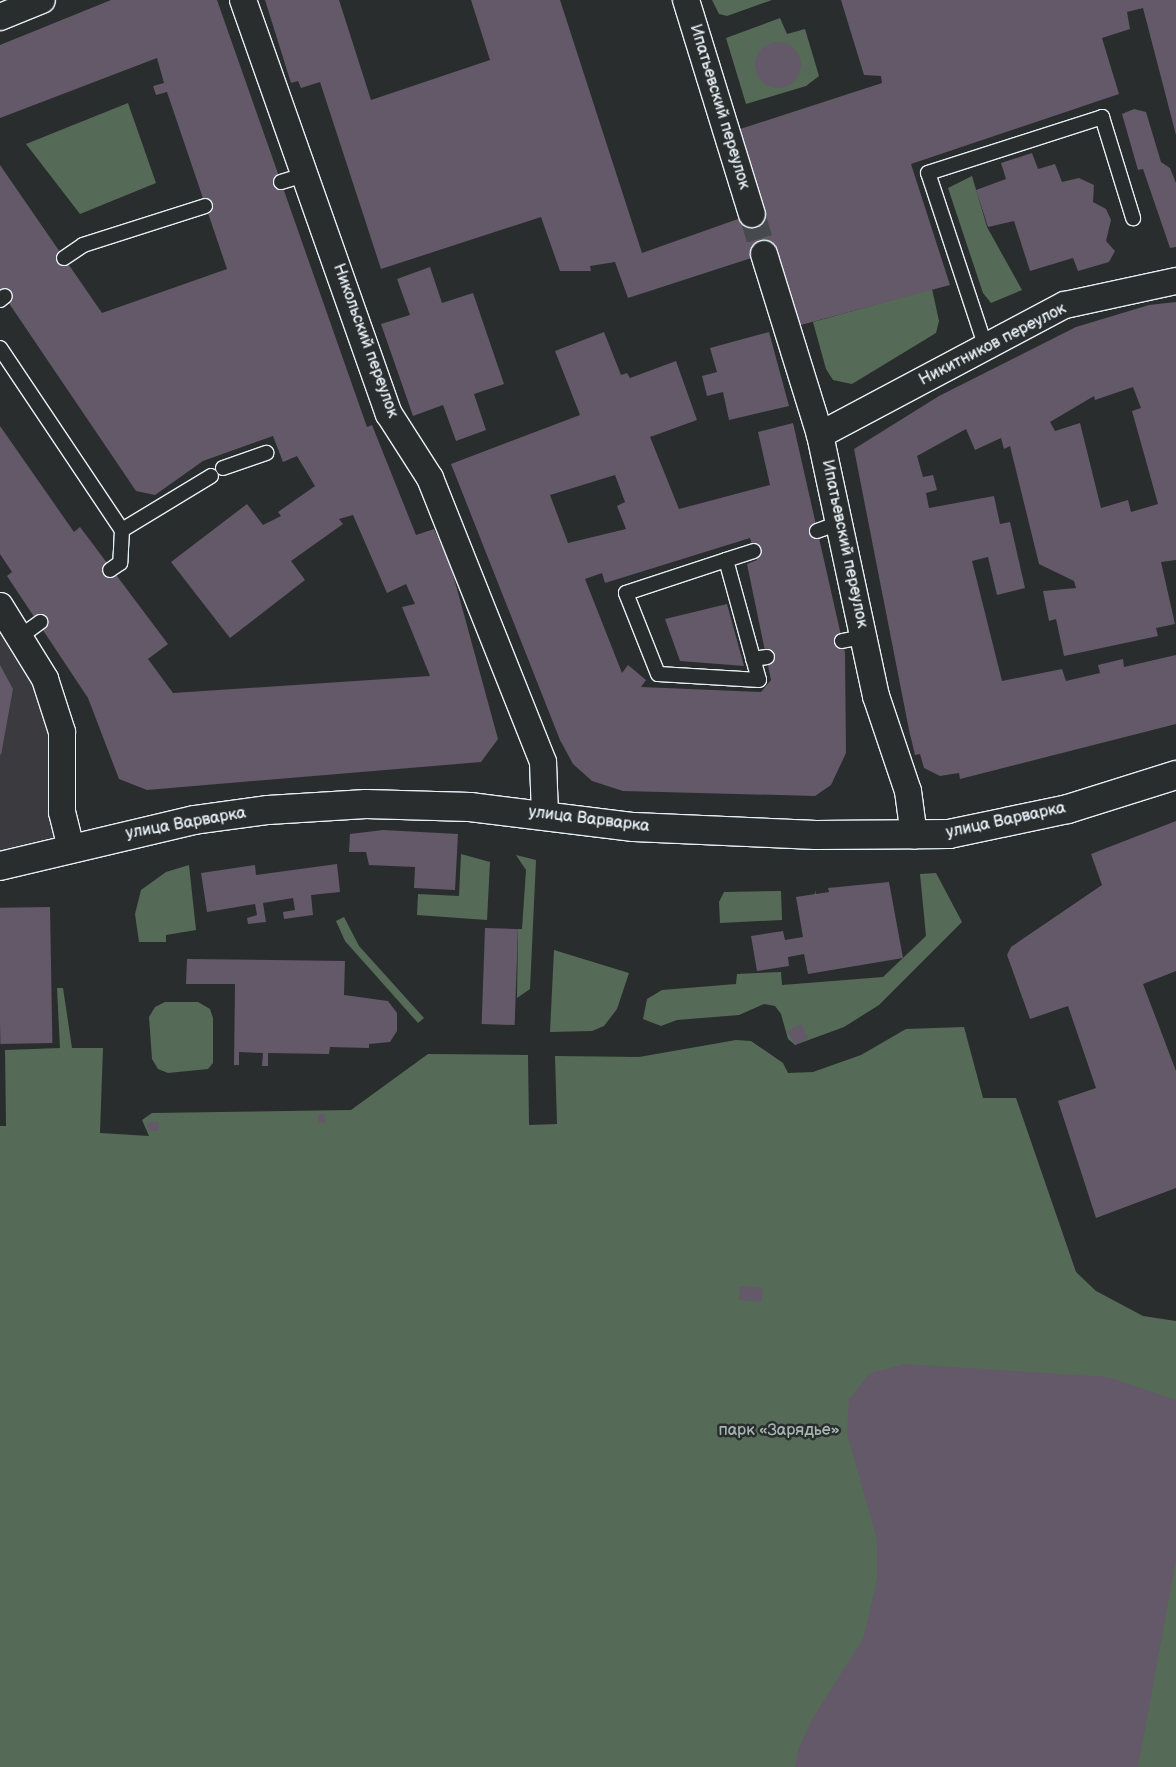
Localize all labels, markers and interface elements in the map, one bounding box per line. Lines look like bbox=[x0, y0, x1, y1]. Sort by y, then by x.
street label: Ипатьевский переулок bbox=[685, 22, 753, 192]
street label: Никольский переулок bbox=[328, 261, 402, 421]
street label: Никитников переулок bbox=[916, 300, 1070, 390]
street label: Ипатьевский переулок bbox=[817, 458, 871, 630]
street label: улица Варварка bbox=[944, 799, 1068, 843]
street label: улица Варварка bbox=[527, 803, 651, 837]
street label: улица Варварка bbox=[124, 804, 248, 844]
park label: парк «Зарядье» bbox=[718, 1421, 840, 1441]

